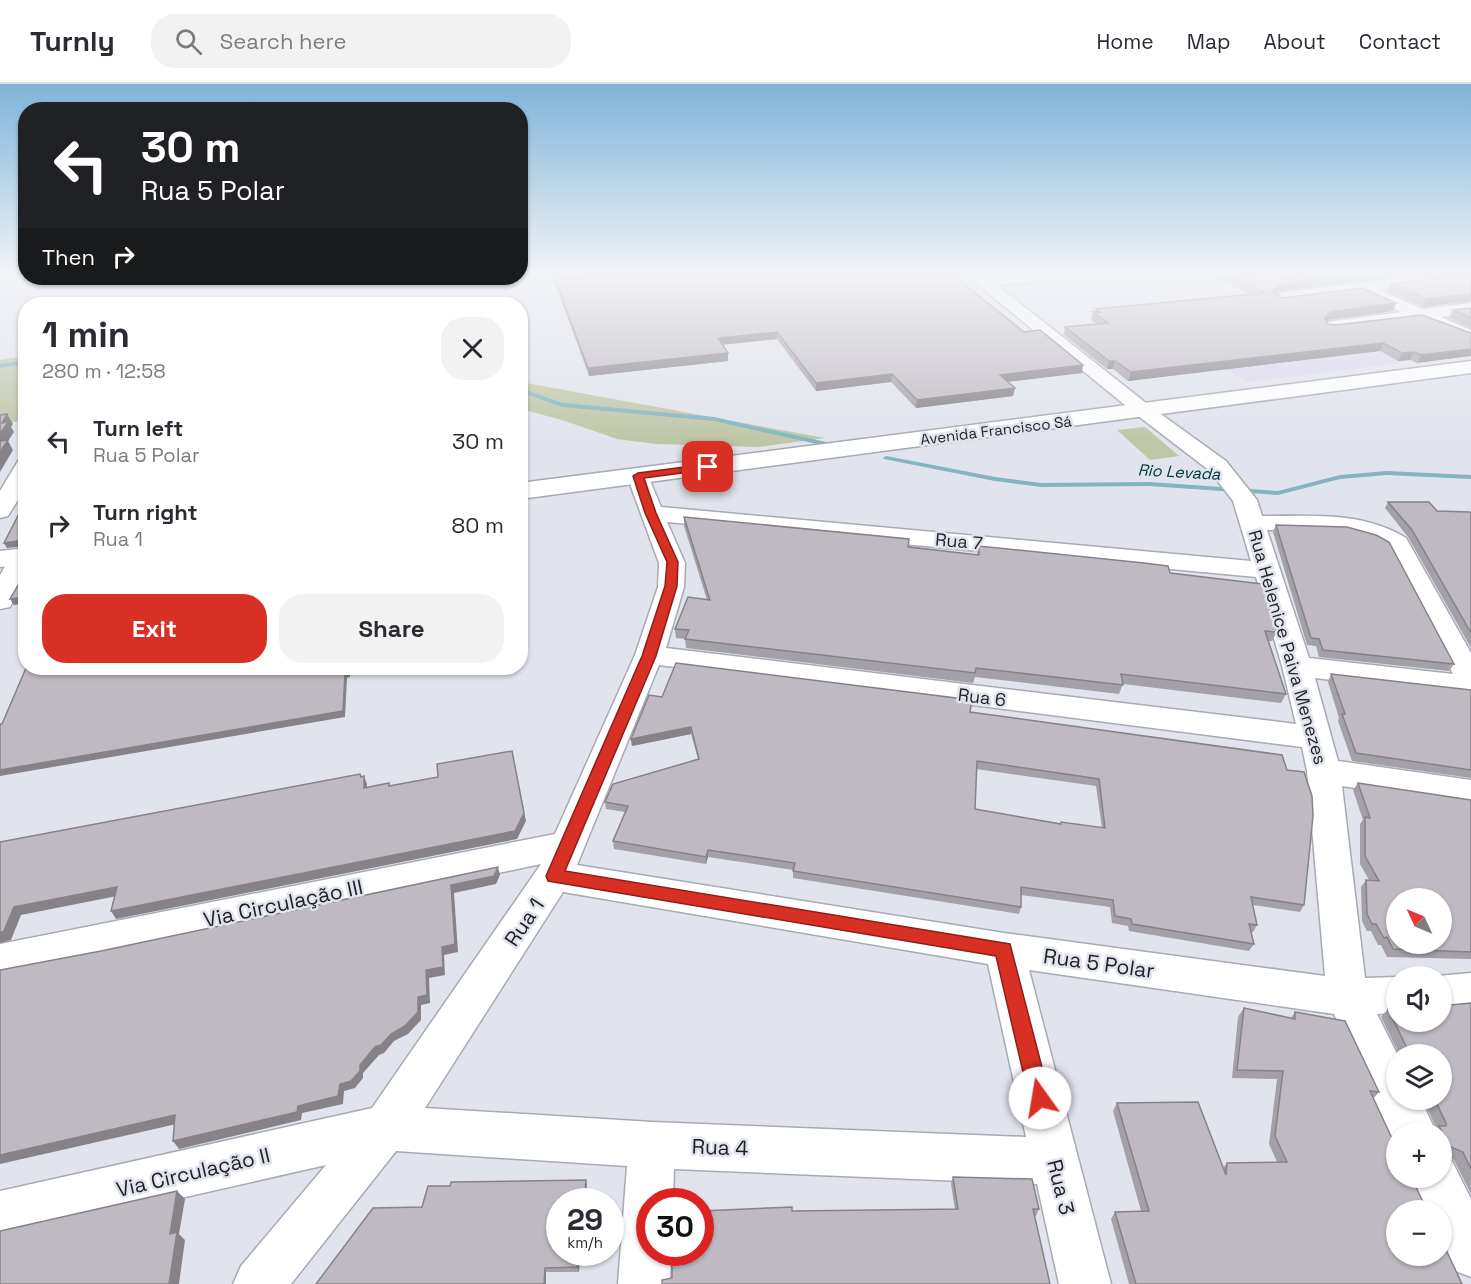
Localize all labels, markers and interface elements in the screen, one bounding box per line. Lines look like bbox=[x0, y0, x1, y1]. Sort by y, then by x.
search box bbox=[151, 14, 571, 68]
text: Turnly bbox=[30, 23, 115, 59]
icon: search bbox=[172, 25, 205, 58]
text: Search here bbox=[220, 27, 347, 55]
text: Home bbox=[1096, 28, 1154, 55]
text: Map bbox=[1187, 28, 1231, 55]
text: About bbox=[1264, 28, 1326, 55]
text: Contact bbox=[1359, 28, 1441, 55]
text: 30 m bbox=[141, 121, 240, 174]
icon: left bbox=[42, 126, 120, 204]
text: Rua 5 Polar bbox=[141, 173, 285, 208]
icon: right bbox=[107, 240, 140, 273]
text: Then bbox=[42, 243, 95, 271]
text: 1 min bbox=[42, 312, 130, 358]
button: close bbox=[441, 317, 504, 380]
text: 280 m · 12:58 bbox=[42, 358, 166, 384]
street label: Avenida Francisco Sá bbox=[919, 411, 1073, 449]
text: Turn left bbox=[93, 414, 183, 442]
icon: left bbox=[42, 425, 75, 458]
text: 30 m bbox=[452, 427, 504, 455]
pin bbox=[682, 441, 733, 492]
text: Rua 5 Polar bbox=[93, 442, 200, 468]
icon: arrive bbox=[691, 450, 724, 483]
water label: Rio Levada bbox=[1137, 459, 1222, 485]
text: Turn right bbox=[93, 498, 198, 526]
icon: right bbox=[42, 509, 75, 542]
text: 80 m bbox=[452, 511, 504, 539]
text: Rua 1 bbox=[93, 526, 143, 552]
street label: Rua 7 bbox=[934, 527, 984, 555]
street label: Rua Helenice Paiva Menezes bbox=[1243, 527, 1333, 767]
button: Exit bbox=[42, 594, 267, 663]
button: Share bbox=[279, 594, 504, 663]
street label: Rua 6 bbox=[957, 683, 1007, 711]
street label: Via Circulação III bbox=[201, 873, 365, 933]
north arrow bbox=[1386, 888, 1452, 954]
map controls bbox=[1386, 888, 1452, 1266]
street label: Rua 1 bbox=[498, 893, 550, 951]
street label: Rua 5 Polar bbox=[1042, 942, 1156, 984]
button: sound bbox=[1386, 966, 1452, 1032]
button: layers bbox=[1386, 1044, 1452, 1110]
position arrow bbox=[1008, 1066, 1072, 1130]
button: + bbox=[1386, 1122, 1452, 1188]
street label: Rua 4 bbox=[691, 1133, 749, 1161]
street label: Via Circulação II bbox=[113, 1141, 273, 1203]
street label: Rua 3 bbox=[1041, 1156, 1081, 1218]
speed limit sign: 30 bbox=[636, 1188, 714, 1266]
text: 29 bbox=[567, 1200, 603, 1239]
button: − bbox=[1386, 1200, 1452, 1266]
text: km/h bbox=[567, 1233, 603, 1252]

